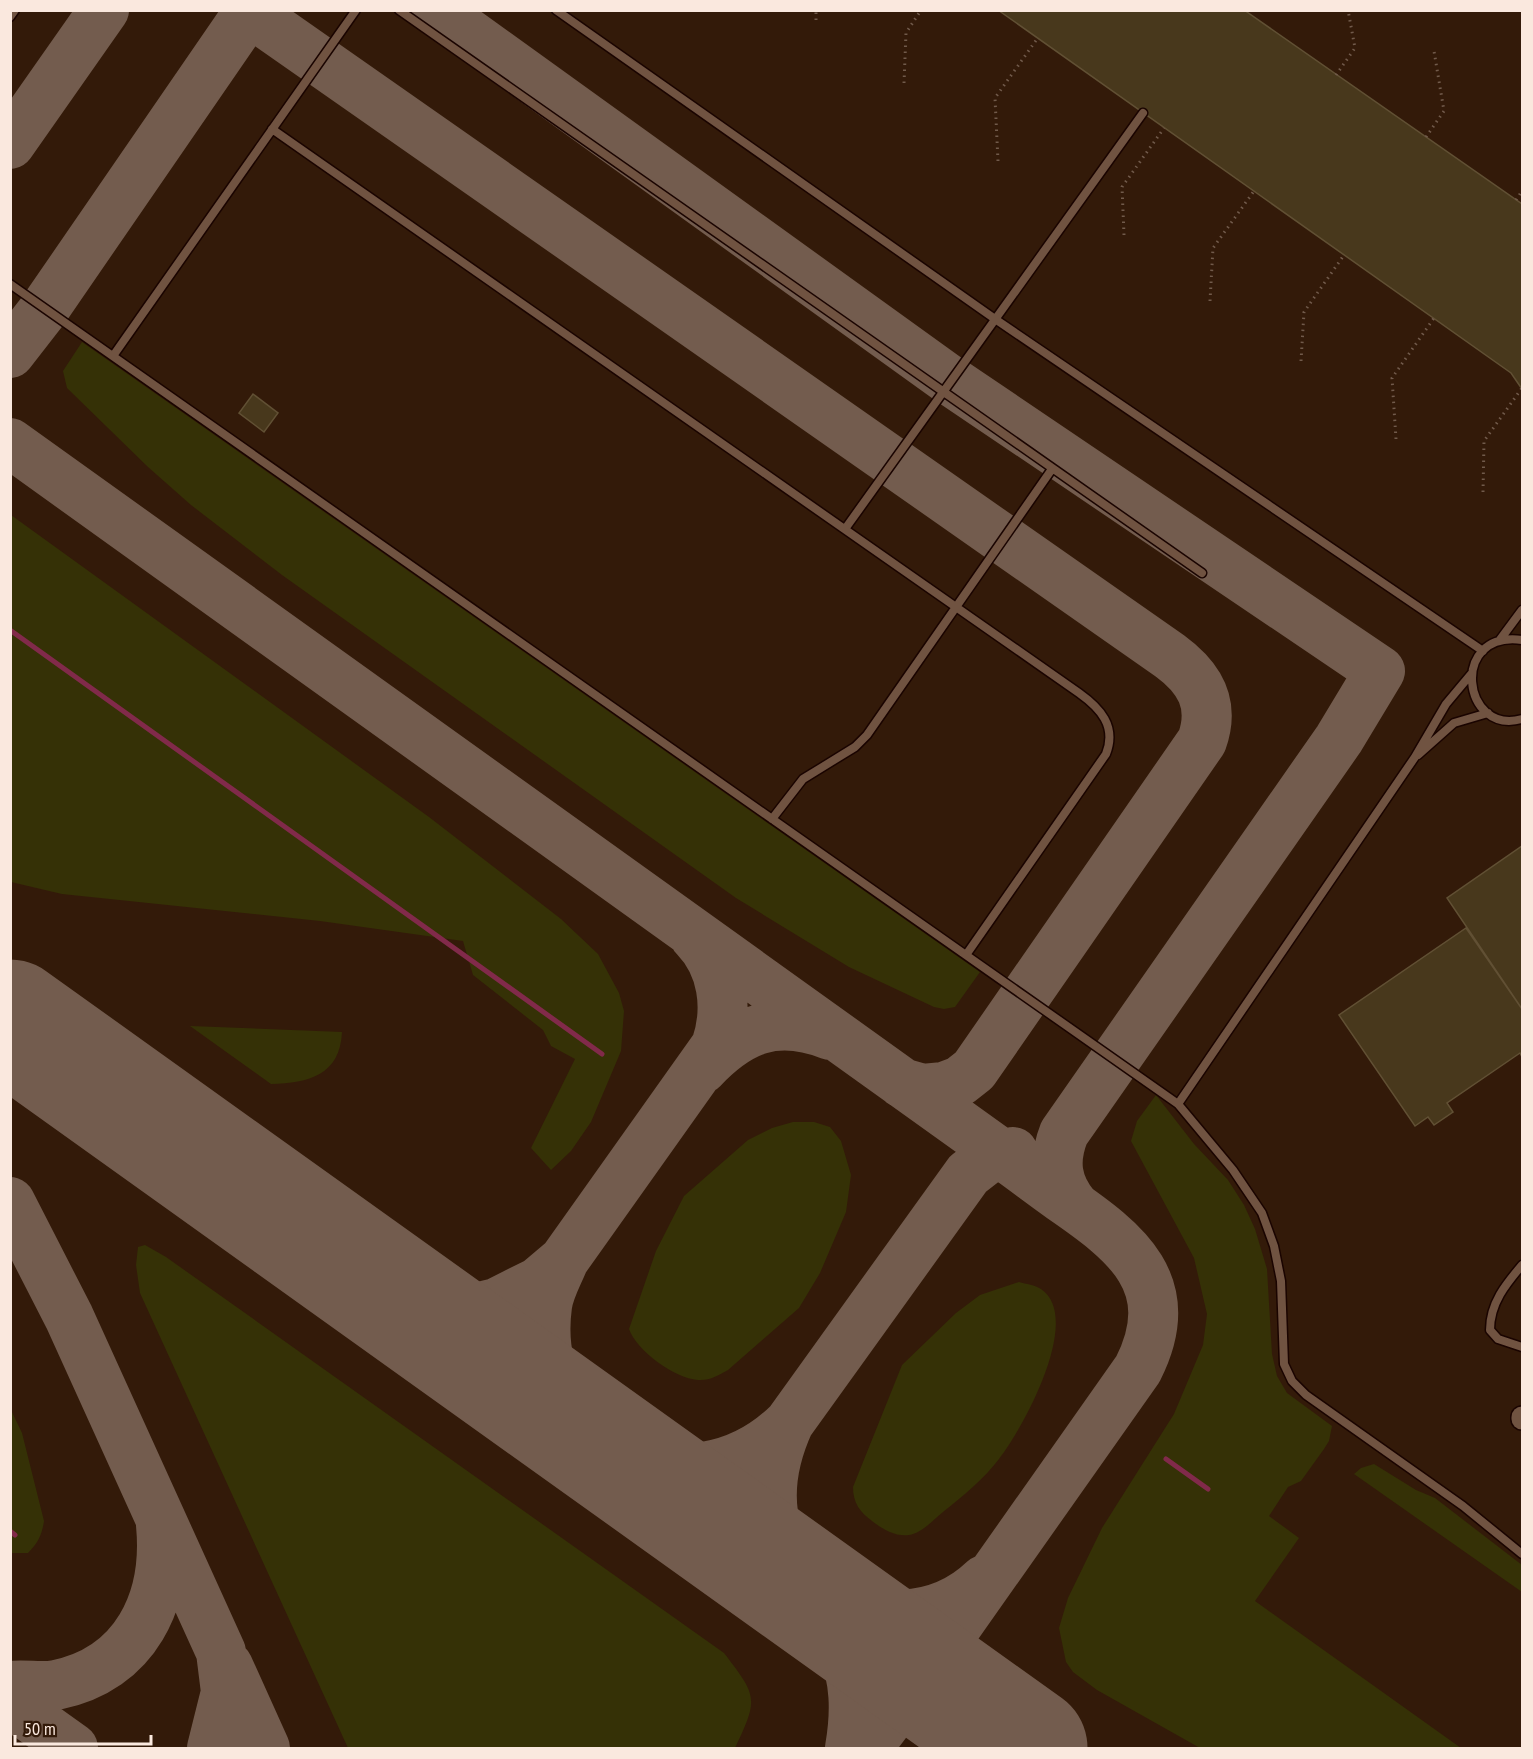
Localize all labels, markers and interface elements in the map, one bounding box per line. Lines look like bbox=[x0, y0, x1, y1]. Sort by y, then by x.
scale bar bbox=[15, 1708, 152, 1746]
text: 50 m bbox=[24, 1717, 56, 1740]

